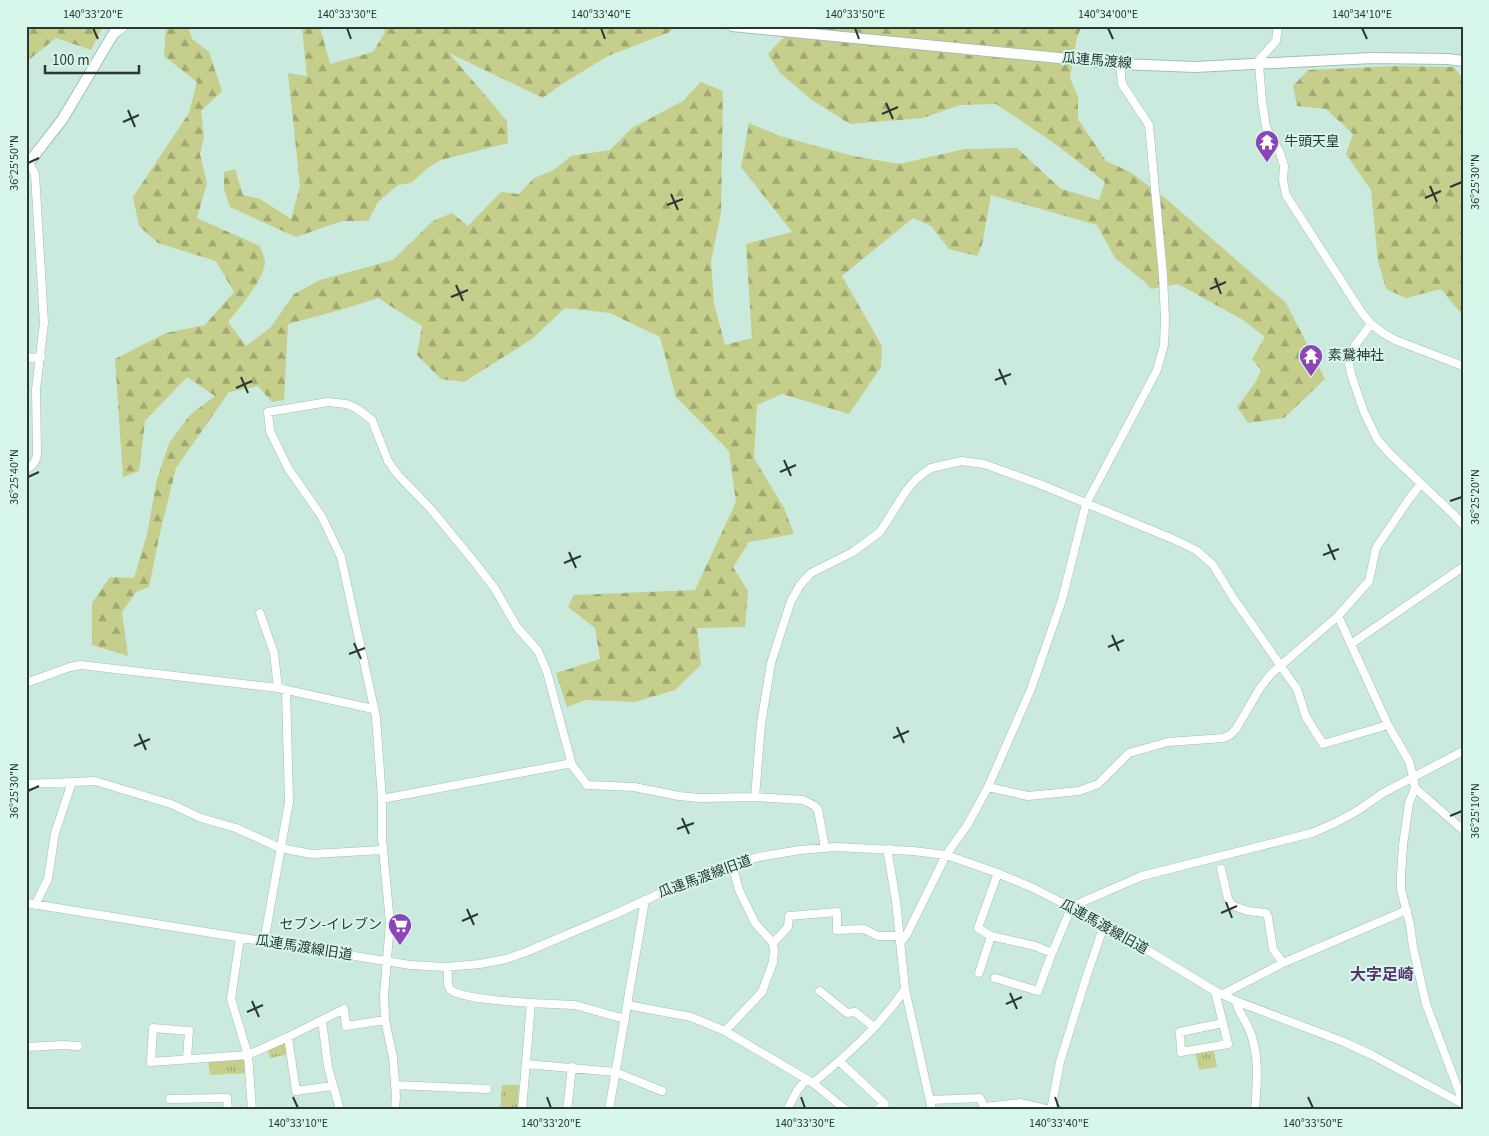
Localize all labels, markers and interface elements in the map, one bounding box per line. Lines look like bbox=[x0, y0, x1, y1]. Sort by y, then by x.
text: 140°33'20"E bbox=[63, 6, 123, 23]
text: 140°33'30"E bbox=[317, 6, 377, 23]
text: 140°33'40"E bbox=[571, 6, 631, 23]
text: 140°33'50"E bbox=[825, 6, 885, 23]
text: 140°34'00"E bbox=[1078, 6, 1138, 23]
text: 140°34'10"E bbox=[1332, 6, 1392, 23]
scale bar bbox=[45, 42, 139, 74]
street label: 瓜連馬渡線 bbox=[1061, 48, 1133, 74]
text: 100 m bbox=[52, 50, 90, 71]
temple icon: 牛頭天皇 bbox=[1254, 129, 1280, 163]
place label: 牛頭天皇 bbox=[1284, 132, 1340, 152]
text: 36°25'50"N bbox=[6, 135, 23, 191]
text: 36°25'30"N bbox=[1467, 154, 1484, 210]
temple icon: 素鵞神社 bbox=[1298, 343, 1324, 377]
place label: 素鵞神社 bbox=[1328, 346, 1384, 366]
text: 36°25'40"N bbox=[6, 449, 23, 505]
text: 36°25'20"N bbox=[1467, 469, 1484, 525]
text: 36°25'30"N bbox=[6, 763, 23, 819]
text: 36°25'10"N bbox=[1467, 783, 1484, 839]
street label: 瓜連馬渡線旧道 bbox=[656, 851, 754, 903]
street label: 瓜連馬渡線旧道 bbox=[1056, 894, 1152, 960]
supermarket icon: セブン-イレブン bbox=[387, 912, 413, 946]
place label: セブン-イレブン bbox=[280, 915, 382, 935]
street label: 瓜連馬渡線旧道 bbox=[254, 930, 354, 966]
district label: 大字足崎 bbox=[1350, 964, 1414, 986]
text: 140°33'10"E bbox=[268, 1115, 328, 1132]
text: 140°33'20"E bbox=[521, 1115, 581, 1132]
text: 140°33'30"E bbox=[775, 1115, 835, 1132]
text: 140°33'40"E bbox=[1029, 1115, 1089, 1132]
text: 140°33'50"E bbox=[1283, 1115, 1343, 1132]

